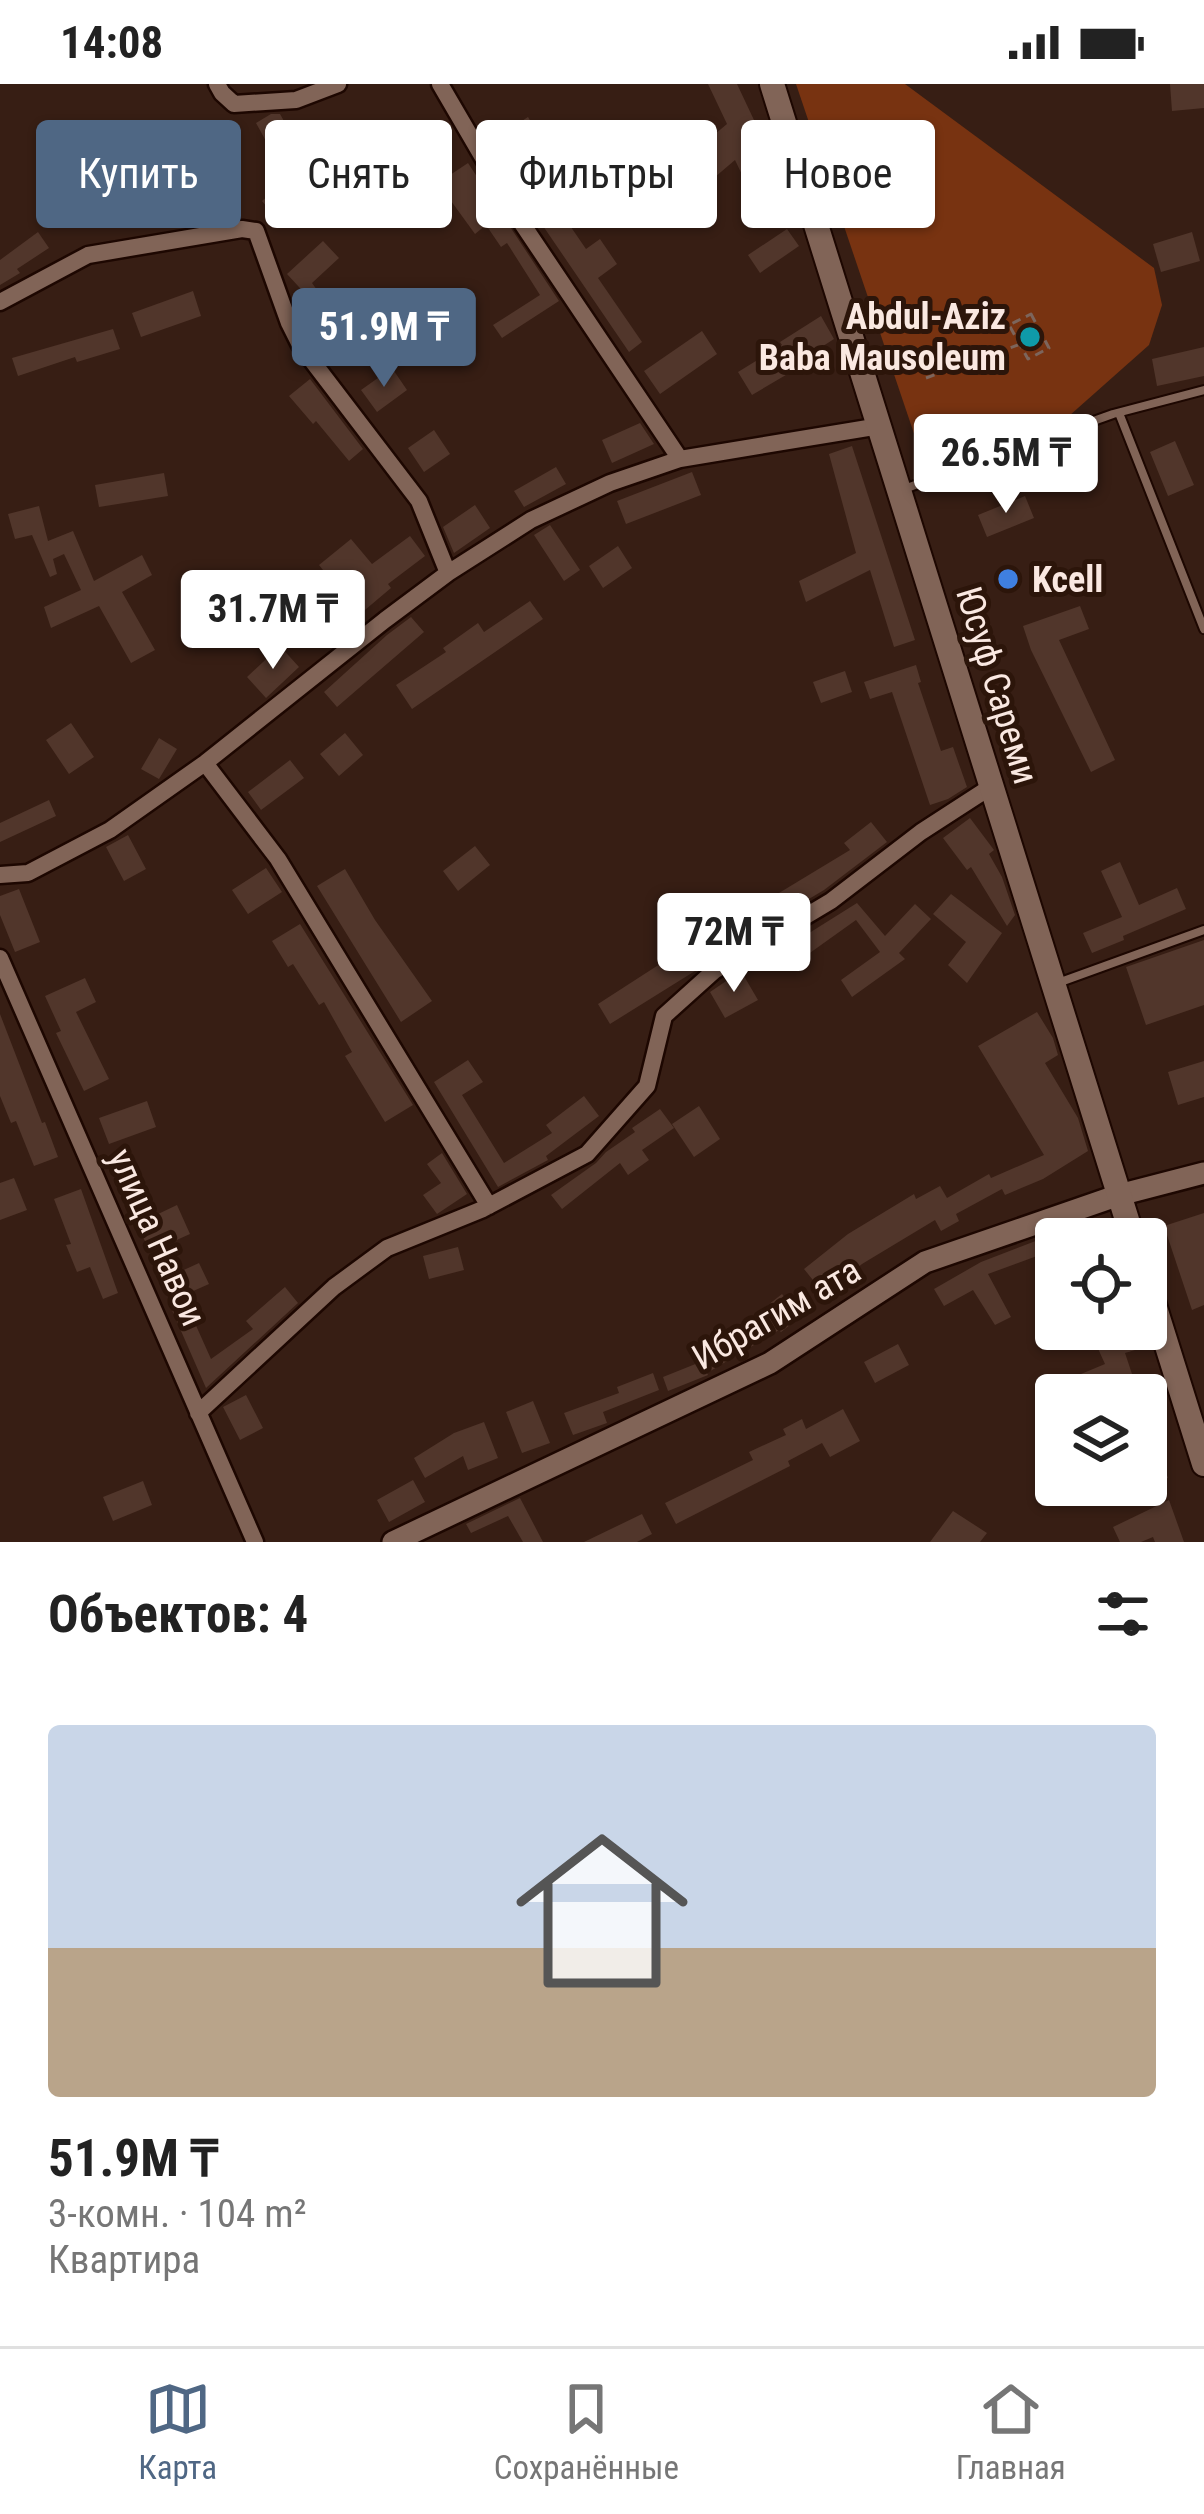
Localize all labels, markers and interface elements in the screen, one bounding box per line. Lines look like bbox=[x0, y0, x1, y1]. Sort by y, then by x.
text: 14:08 bbox=[60, 16, 163, 69]
chip: Купить bbox=[36, 120, 241, 228]
chip: Снять bbox=[265, 120, 452, 228]
chip: Фильтры bbox=[476, 120, 717, 228]
chip: Новое bbox=[741, 120, 935, 228]
pin: 51.9M ₸ bbox=[273, 288, 495, 390]
place label: Abdul-Aziz Baba Mausoleum bbox=[759, 296, 1006, 379]
text: 51.9M ₸ bbox=[319, 304, 449, 350]
marker: Abdul-Aziz Baba Mausoleum bbox=[1017, 324, 1043, 350]
pin: 26.5M ₸ bbox=[895, 414, 1117, 516]
text: 26.5M ₸ bbox=[941, 430, 1071, 476]
place label: Kcell bbox=[1032, 559, 1103, 601]
marker: Kcell bbox=[995, 566, 1021, 592]
pin: 31.7M ₸ bbox=[162, 570, 384, 672]
street label: Юсуф Сареми bbox=[947, 582, 1047, 789]
text: 31.7M ₸ bbox=[208, 586, 338, 632]
pin: 72M ₸ bbox=[650, 893, 818, 995]
text: 72M ₸ bbox=[684, 909, 784, 955]
street label: улица Навои bbox=[99, 1142, 215, 1332]
map controls bbox=[1035, 1218, 1167, 1506]
button: locate bbox=[1035, 1218, 1167, 1350]
street label: Ибрагим ата bbox=[685, 1249, 868, 1379]
button: layers bbox=[1035, 1374, 1167, 1506]
icon: filters bbox=[1090, 1581, 1156, 1647]
text: Объектов: 4 bbox=[48, 1585, 308, 1644]
icon: home bbox=[494, 1803, 710, 2019]
text: 51.9M ₸ bbox=[48, 2129, 218, 2188]
text: 3-комн. · 104 m² bbox=[48, 2191, 307, 2237]
text: Квартира bbox=[48, 2237, 200, 2283]
tab: Карта bbox=[138, 2376, 217, 2487]
tab: Сохранённые bbox=[494, 2376, 679, 2487]
tab: Главная bbox=[956, 2376, 1066, 2487]

